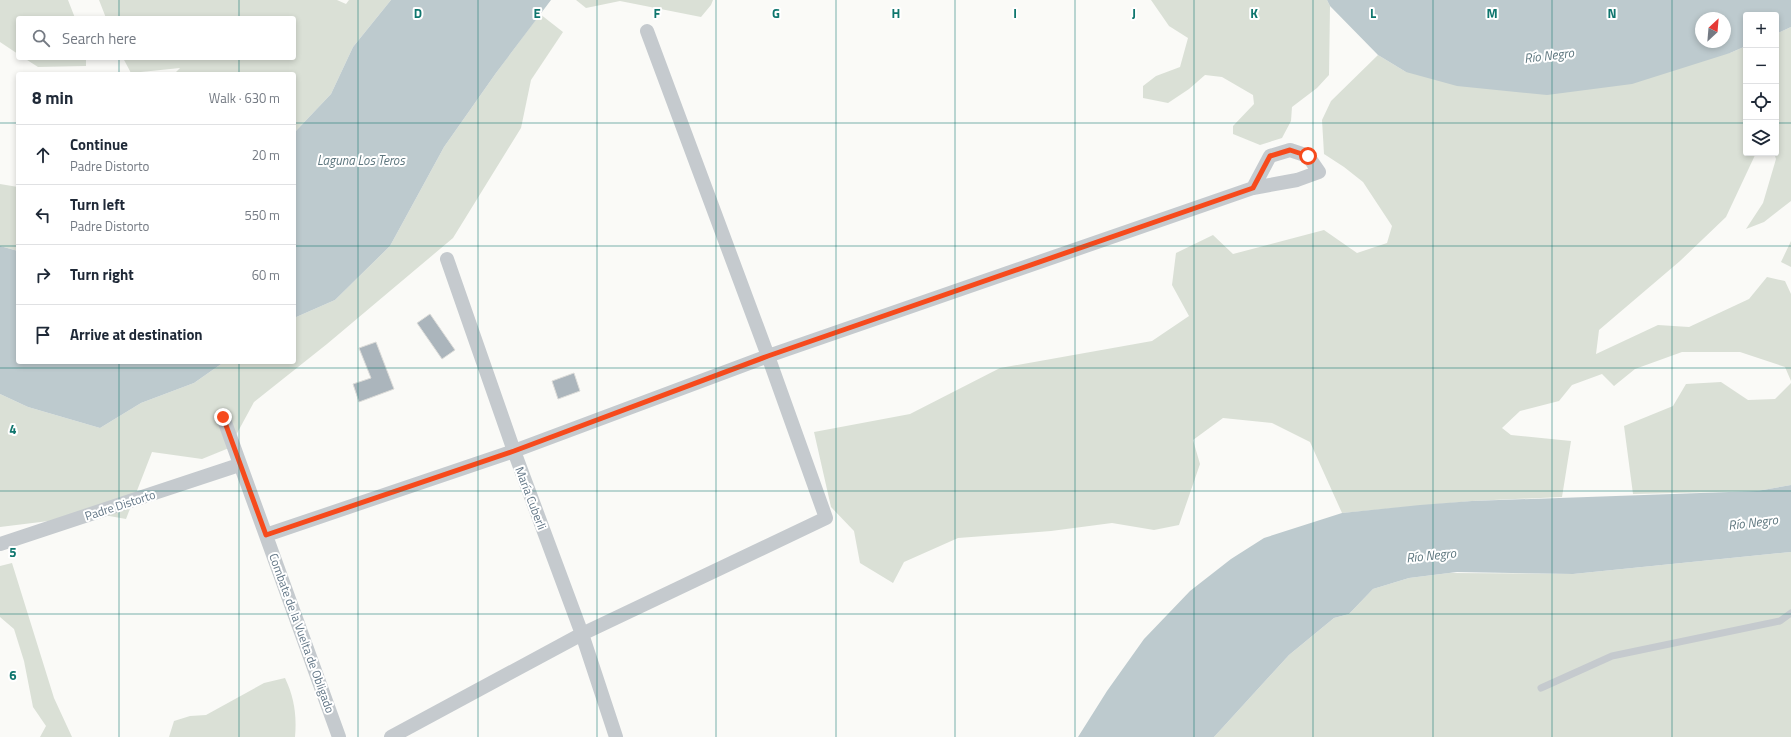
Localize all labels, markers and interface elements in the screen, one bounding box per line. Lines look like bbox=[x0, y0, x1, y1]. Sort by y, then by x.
text: D bbox=[414, 3, 422, 23]
text: E bbox=[533, 3, 541, 23]
text: F bbox=[654, 3, 661, 23]
text: G bbox=[772, 3, 780, 23]
text: H bbox=[892, 3, 900, 23]
text: I bbox=[1013, 3, 1017, 23]
text: J bbox=[1132, 3, 1136, 23]
text: K bbox=[1250, 3, 1258, 23]
text: L bbox=[1370, 3, 1376, 23]
text: M bbox=[1486, 3, 1498, 23]
text: N bbox=[1607, 3, 1617, 23]
north arrow bbox=[1695, 12, 1731, 48]
map controls bbox=[1743, 12, 1779, 156]
button: + bbox=[1743, 12, 1779, 48]
search box bbox=[16, 16, 296, 60]
icon: search bbox=[30, 27, 52, 49]
text: Search here bbox=[62, 27, 136, 50]
water label: Río Negro bbox=[1523, 42, 1576, 68]
button: − bbox=[1743, 48, 1779, 84]
button: locate bbox=[1743, 84, 1779, 120]
text: 8 min bbox=[32, 85, 73, 111]
text: Walk · 630 m bbox=[209, 88, 280, 108]
button: layers bbox=[1743, 120, 1779, 156]
text: Continue bbox=[70, 133, 128, 156]
icon: ahead bbox=[32, 144, 54, 166]
text: 20 m bbox=[252, 145, 280, 165]
route start bbox=[1299, 147, 1317, 165]
water label: Laguna Los Teros bbox=[317, 150, 406, 170]
text: Padre Distorto bbox=[70, 156, 149, 176]
text: Turn left bbox=[70, 193, 125, 216]
icon: left bbox=[32, 204, 54, 226]
text: 550 m bbox=[244, 205, 280, 225]
text: Padre Distorto bbox=[70, 216, 149, 236]
text: Turn right bbox=[70, 263, 134, 286]
icon: right bbox=[32, 264, 54, 286]
text: 60 m bbox=[252, 265, 280, 285]
text: Arrive at destination bbox=[70, 323, 203, 346]
icon: arrive bbox=[32, 324, 54, 346]
route end bbox=[214, 408, 232, 426]
text: 4 bbox=[9, 419, 17, 439]
street label: María Cuberli bbox=[510, 464, 552, 532]
street label: Padre Distorto bbox=[82, 485, 158, 525]
water label: Río Negro bbox=[1727, 509, 1780, 535]
text: 5 bbox=[9, 542, 17, 562]
water label: Río Negro bbox=[1405, 542, 1457, 568]
street label: Combate de la Vuelta de Obligado bbox=[264, 550, 340, 716]
text: 6 bbox=[9, 665, 17, 685]

